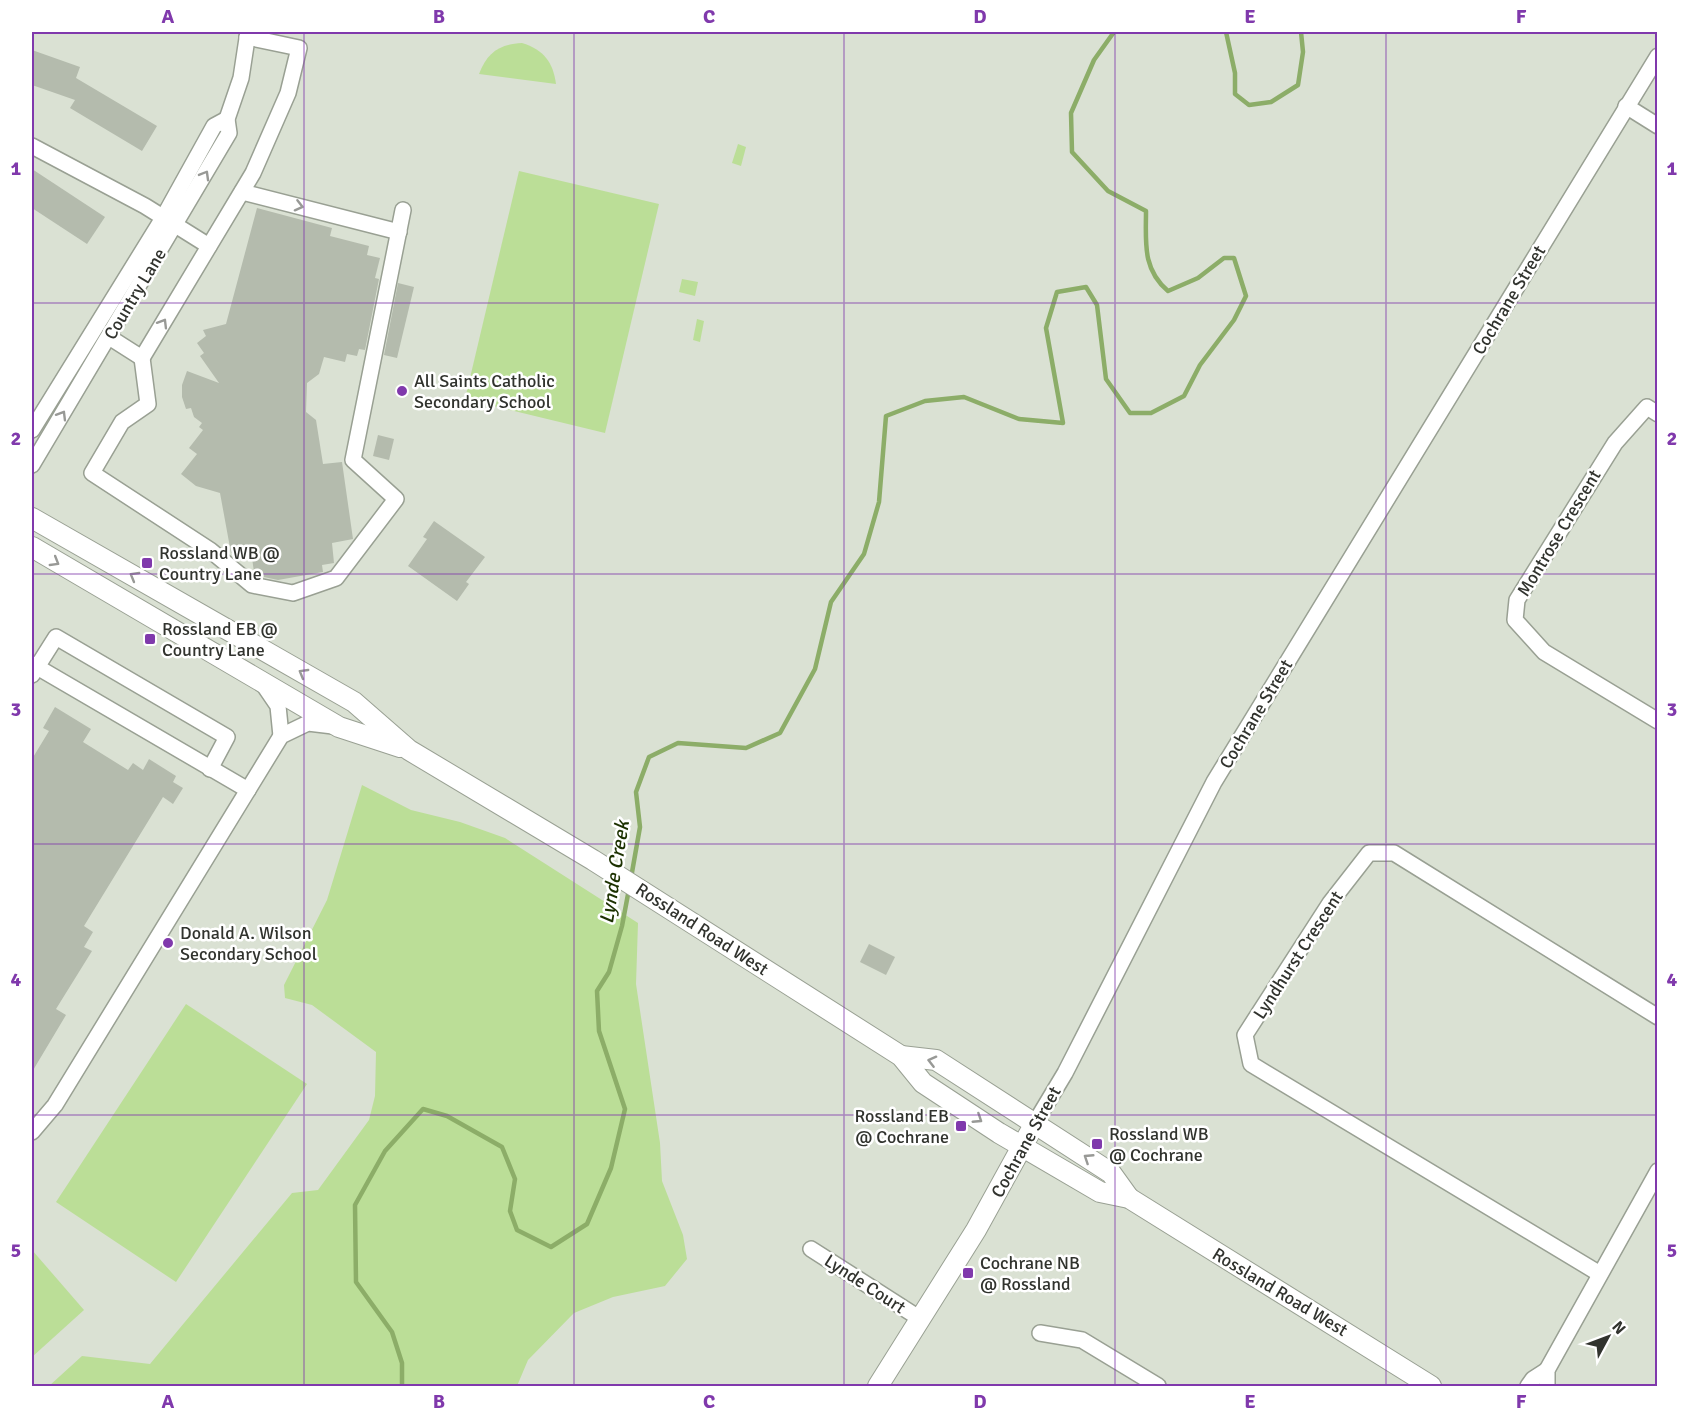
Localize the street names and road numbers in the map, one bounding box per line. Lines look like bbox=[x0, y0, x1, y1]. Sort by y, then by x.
street label: Cochrane Street bbox=[1468, 241, 1550, 359]
street label: Country Lane bbox=[99, 244, 171, 344]
street label: Montrose Crescent bbox=[1512, 466, 1606, 600]
street label: Cochrane Street bbox=[1215, 655, 1297, 773]
street label: Rossland Road West bbox=[632, 878, 772, 980]
street label: Lyndhurst Crescent bbox=[1248, 887, 1348, 1023]
street label: Cochrane Street bbox=[986, 1083, 1066, 1201]
street label: Rossland Road West bbox=[1208, 1243, 1352, 1341]
street label: Lynde Court bbox=[820, 1250, 910, 1318]

